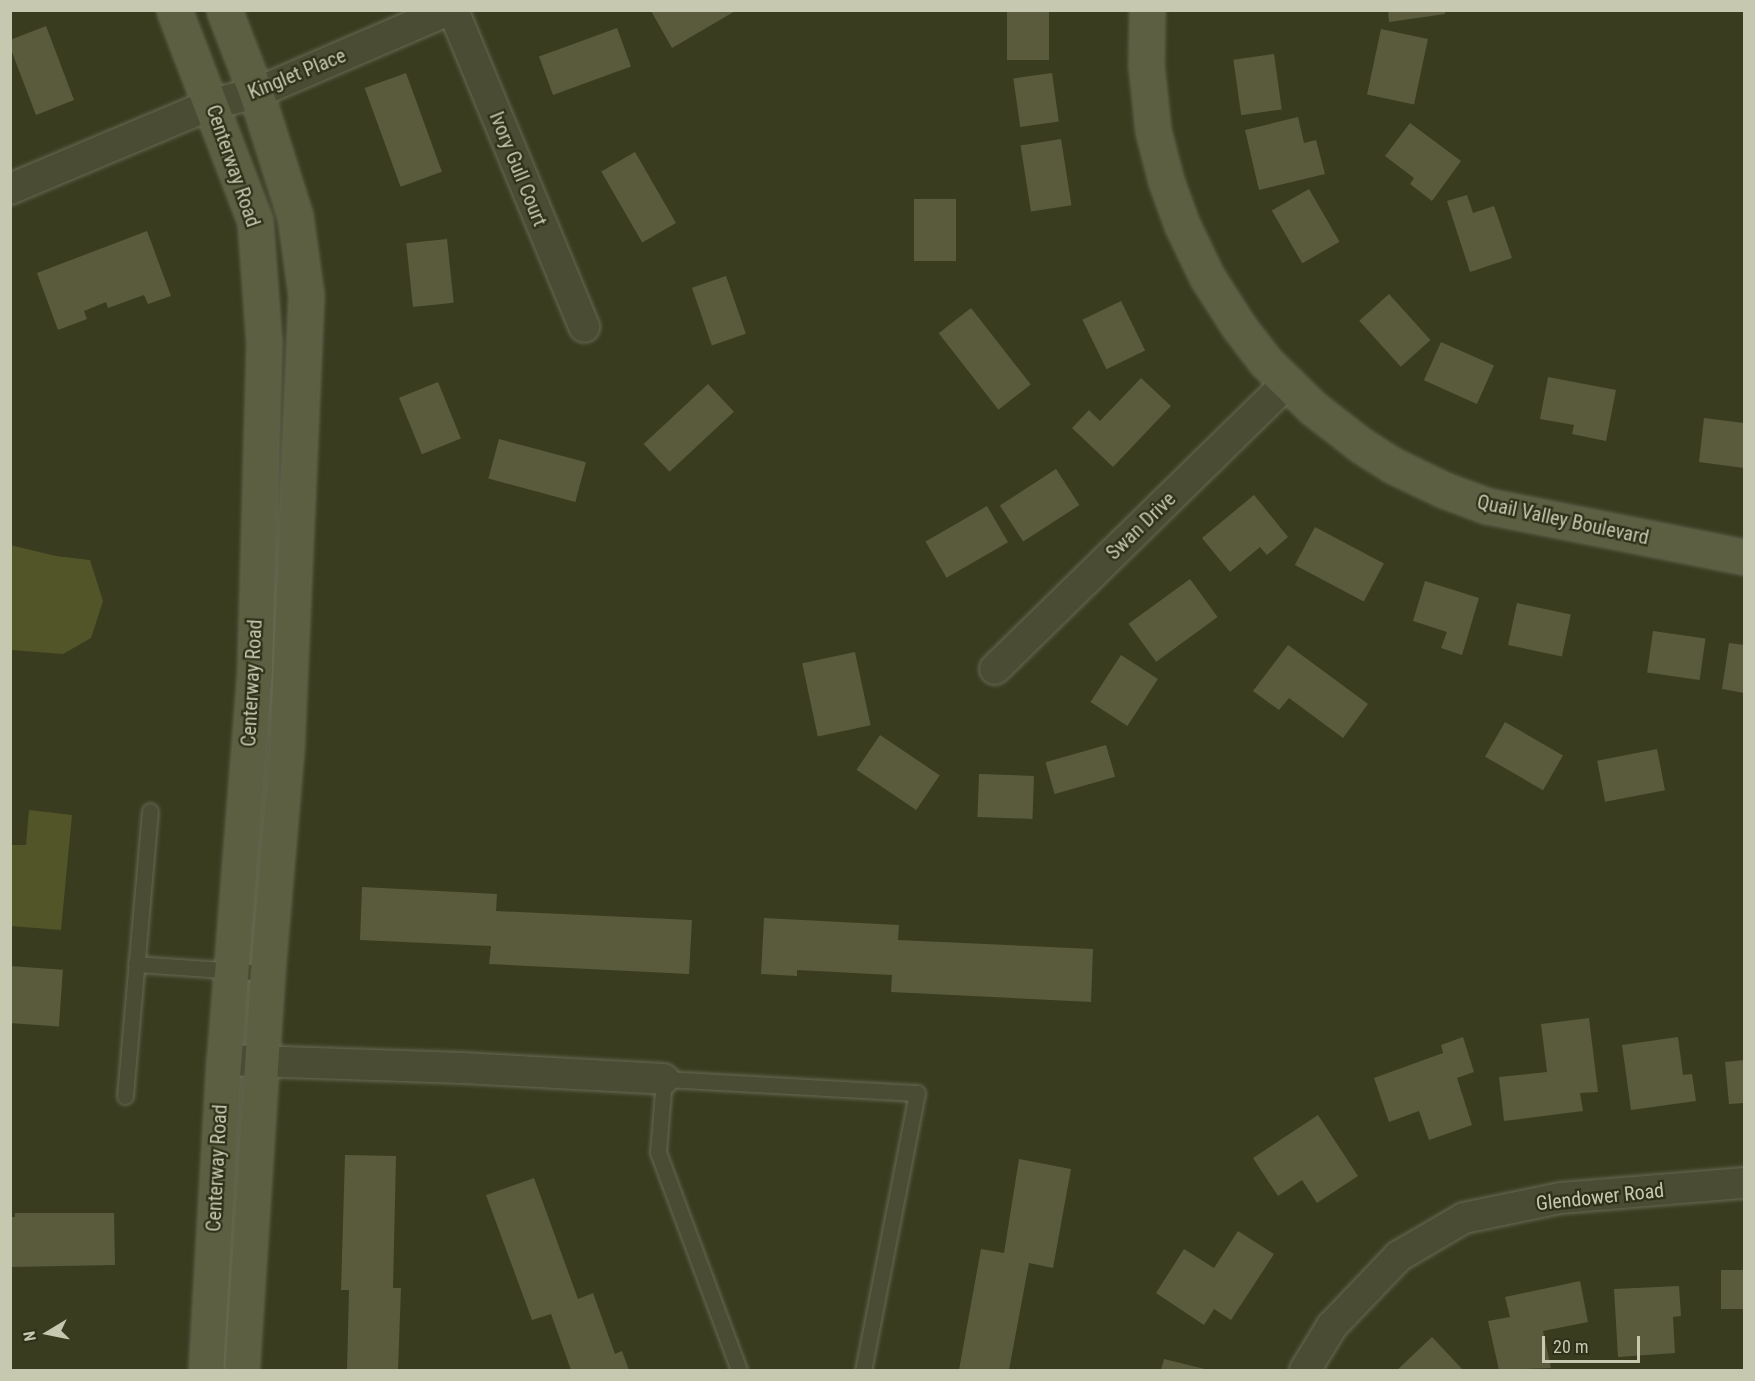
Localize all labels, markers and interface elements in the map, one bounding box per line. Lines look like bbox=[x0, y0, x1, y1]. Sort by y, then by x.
street label: Kinglet Place bbox=[245, 44, 349, 104]
street label: Centerway Road bbox=[201, 102, 265, 230]
street label: Ivory Gull Court bbox=[484, 108, 552, 230]
street label: Swan Drive bbox=[1101, 487, 1181, 565]
street label: Quail Valley Boulevard bbox=[1475, 490, 1651, 550]
street label: Centerway Road bbox=[237, 619, 267, 747]
street label: Centerway Road bbox=[202, 1104, 232, 1232]
street label: Glendower Road bbox=[1535, 1178, 1665, 1216]
north arrow bbox=[18, 1303, 78, 1363]
scale bar bbox=[1545, 1324, 1642, 1362]
text: N bbox=[20, 1330, 40, 1343]
text: 20 m bbox=[1553, 1336, 1588, 1357]

